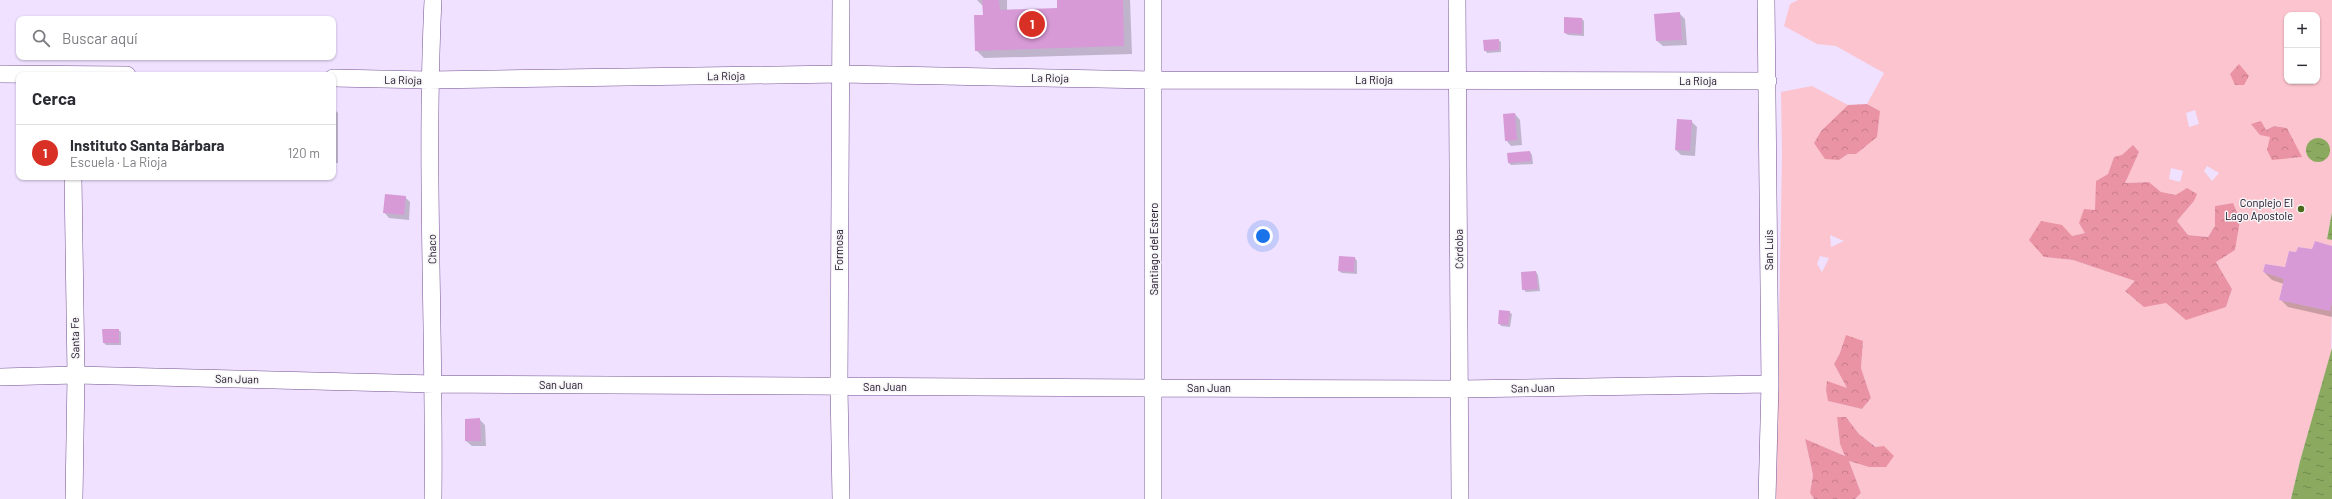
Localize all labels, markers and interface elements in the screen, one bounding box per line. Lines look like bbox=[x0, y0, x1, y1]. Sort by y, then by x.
pin: 1 bbox=[1019, 9, 1045, 39]
map controls bbox=[2284, 12, 2320, 84]
button: + bbox=[2284, 12, 2320, 48]
search box bbox=[16, 16, 336, 60]
icon: search bbox=[30, 27, 52, 49]
text: Buscar aquí bbox=[62, 29, 138, 47]
button: − bbox=[2284, 48, 2320, 84]
street label: La Rioja bbox=[707, 69, 745, 82]
street label: La Rioja bbox=[1031, 71, 1069, 84]
street label: La Rioja bbox=[384, 73, 422, 86]
street label: La Rioja bbox=[1355, 73, 1393, 86]
street label: La Rioja bbox=[1679, 74, 1717, 87]
text: Cerca bbox=[32, 88, 76, 108]
text: Instituto Santa Bárbara bbox=[70, 136, 225, 154]
text: 1 bbox=[43, 145, 47, 161]
text: 120 m bbox=[288, 145, 320, 161]
text: Escuela · La Rioja bbox=[70, 154, 167, 170]
place label: Conplejo El Lago Apostole bbox=[2225, 196, 2293, 222]
street label: Santiago del Estero bbox=[1147, 203, 1160, 295]
marker: Conplejo El Lago Apostole bbox=[2296, 204, 2306, 214]
your location bbox=[1253, 226, 1273, 246]
street label: Formosa bbox=[832, 229, 845, 271]
street label: Córdoba bbox=[1452, 229, 1465, 269]
street label: San Luis bbox=[1762, 230, 1775, 270]
street label: Chaco bbox=[425, 234, 438, 264]
street label: Santa Fe bbox=[68, 317, 81, 359]
street label: San Juan bbox=[215, 372, 259, 385]
street label: San Juan bbox=[539, 378, 583, 391]
street label: San Juan bbox=[863, 380, 907, 393]
street label: San Juan bbox=[1187, 381, 1231, 394]
street label: San Juan bbox=[1511, 381, 1555, 394]

